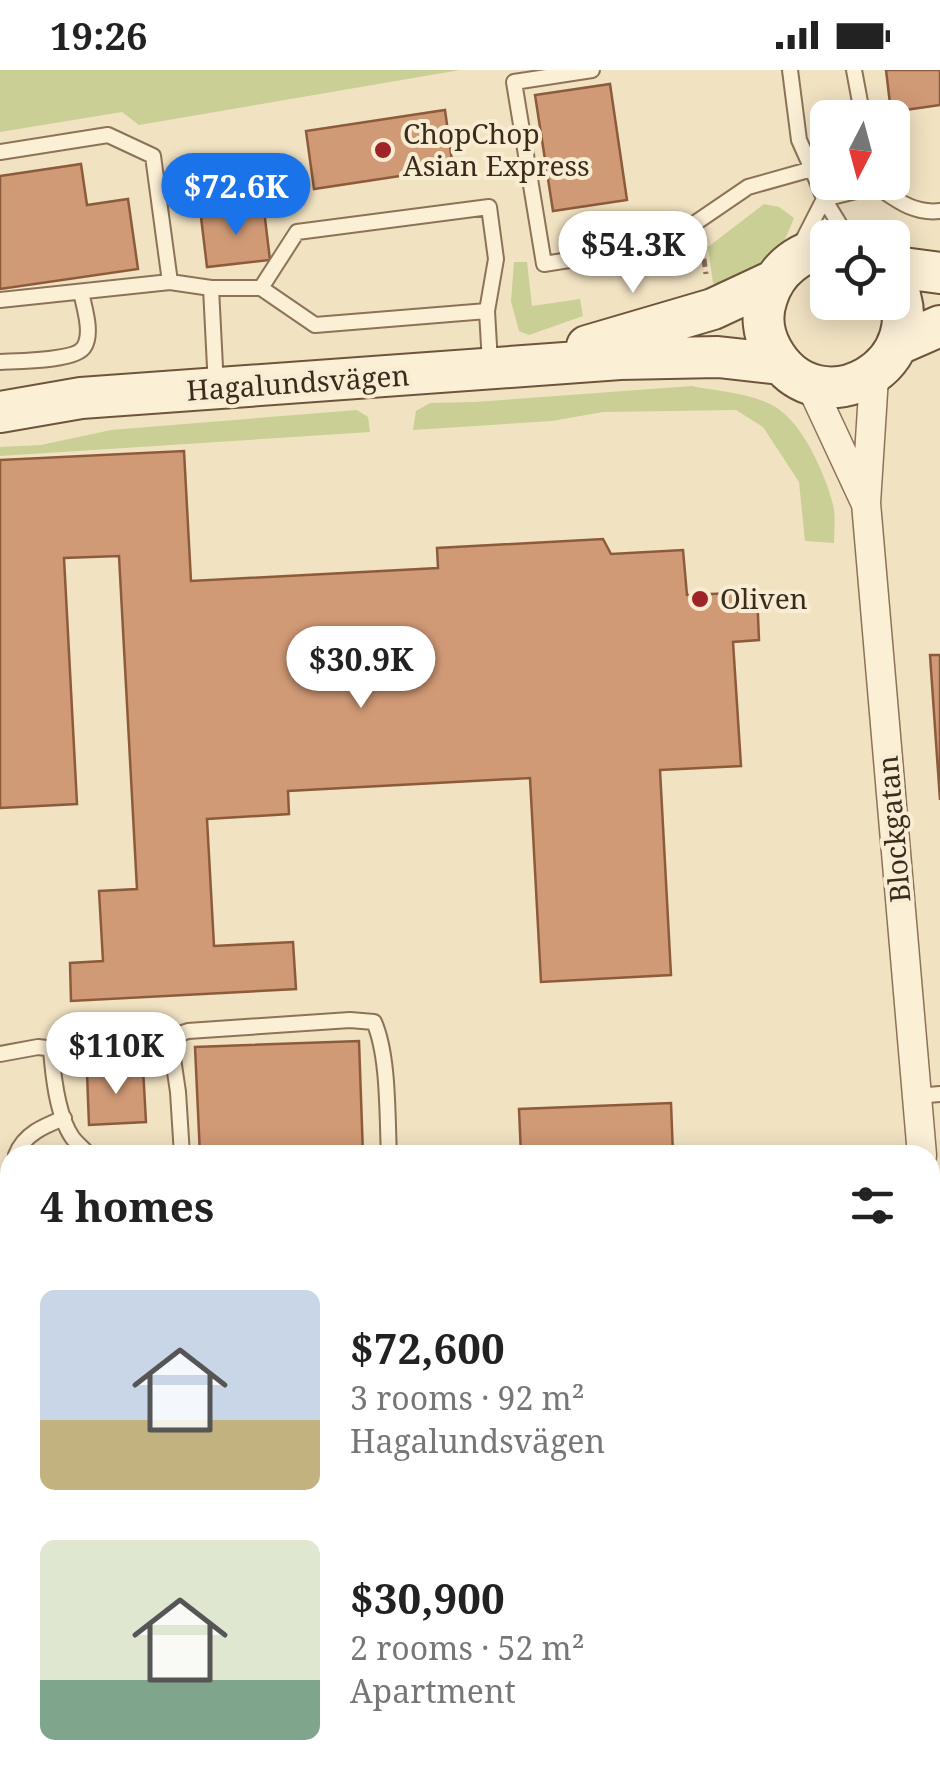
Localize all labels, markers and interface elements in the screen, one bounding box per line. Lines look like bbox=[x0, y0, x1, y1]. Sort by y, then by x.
text: 19:26 bbox=[50, 9, 147, 61]
north arrow bbox=[810, 100, 910, 200]
map controls bbox=[810, 100, 910, 320]
place label: ChopChop Asian Express bbox=[403, 114, 590, 184]
marker: ChopChop Asian Express bbox=[372, 139, 394, 161]
pin: $72.6K bbox=[155, 153, 317, 238]
text: $72.6K bbox=[183, 164, 289, 207]
pin: $54.3K bbox=[552, 211, 714, 296]
button: locate bbox=[810, 220, 910, 320]
text: $54.3K bbox=[580, 222, 686, 265]
street label: Hagalundsvägen bbox=[185, 355, 411, 409]
place label: Oliven bbox=[720, 579, 808, 617]
marker: Oliven bbox=[689, 588, 711, 610]
pin: $30.9K bbox=[280, 626, 442, 711]
text: $30.9K bbox=[308, 637, 414, 680]
street label: Blockgatan bbox=[868, 754, 918, 904]
pin: $110K bbox=[46, 1012, 186, 1097]
text: $110K bbox=[68, 1023, 164, 1066]
text: 4 homes bbox=[40, 1177, 214, 1234]
icon: filters bbox=[845, 1178, 900, 1233]
text: $72,600 bbox=[350, 1319, 505, 1376]
icon: home bbox=[120, 1330, 240, 1450]
text: 3 rooms · 92 m² bbox=[350, 1376, 585, 1419]
text: Hagalundsvägen bbox=[350, 1419, 605, 1462]
text: $30,900 bbox=[350, 1569, 505, 1626]
icon: home bbox=[120, 1580, 240, 1700]
text: 2 rooms · 52 m² bbox=[350, 1626, 585, 1669]
text: Apartment bbox=[350, 1669, 516, 1712]

